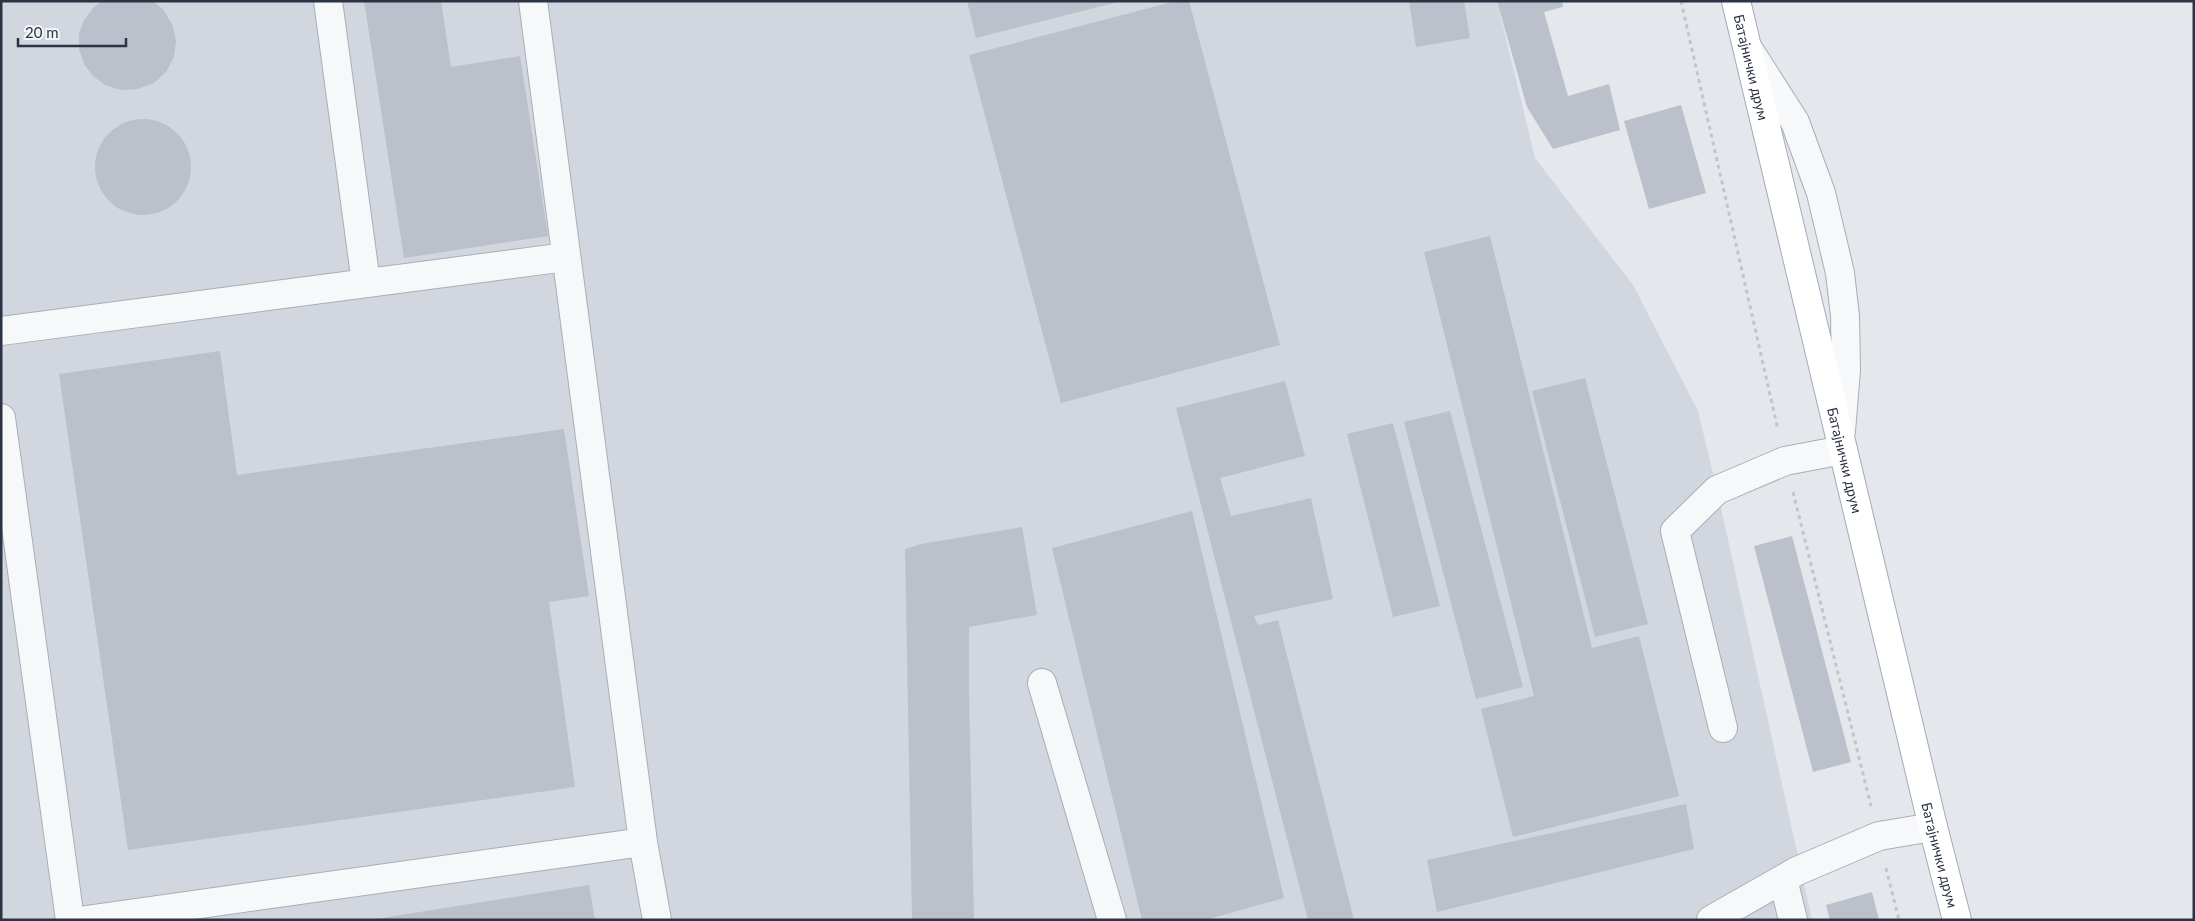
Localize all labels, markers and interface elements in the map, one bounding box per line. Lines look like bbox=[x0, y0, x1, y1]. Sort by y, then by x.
street label: Батајнички друм bbox=[1731, 13, 1773, 122]
scale bar bbox=[18, 15, 125, 47]
text: 20 m bbox=[25, 23, 59, 41]
street label: Батајнички друм bbox=[1825, 405, 1866, 515]
street label: Батајнички друм bbox=[1919, 800, 1962, 909]

